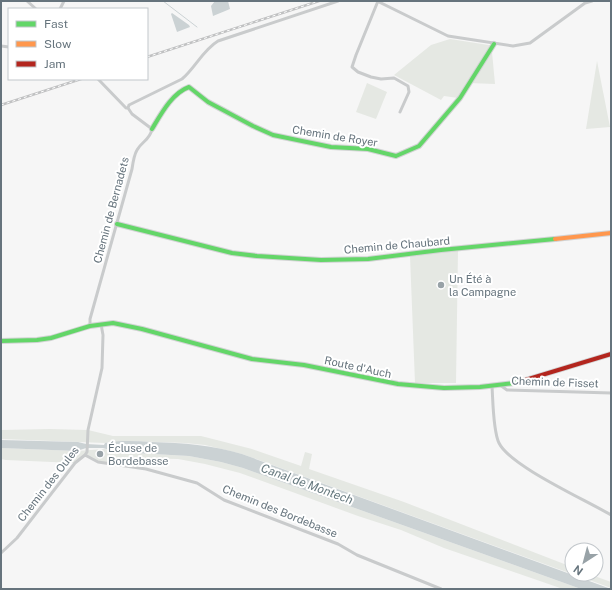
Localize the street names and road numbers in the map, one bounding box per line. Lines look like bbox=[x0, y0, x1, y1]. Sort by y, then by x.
street label: Chemin de Royer bbox=[291, 123, 379, 149]
street label: Chemin de Bernadets bbox=[91, 155, 131, 264]
street label: Chemin de Chaubard bbox=[343, 234, 451, 256]
street label: Route d'Auch bbox=[323, 354, 393, 380]
street label: Chemin de Fisset bbox=[511, 374, 599, 390]
street label: Chemin des Oules bbox=[15, 444, 81, 524]
street label: Chemin des Bordebasse bbox=[221, 482, 339, 540]

